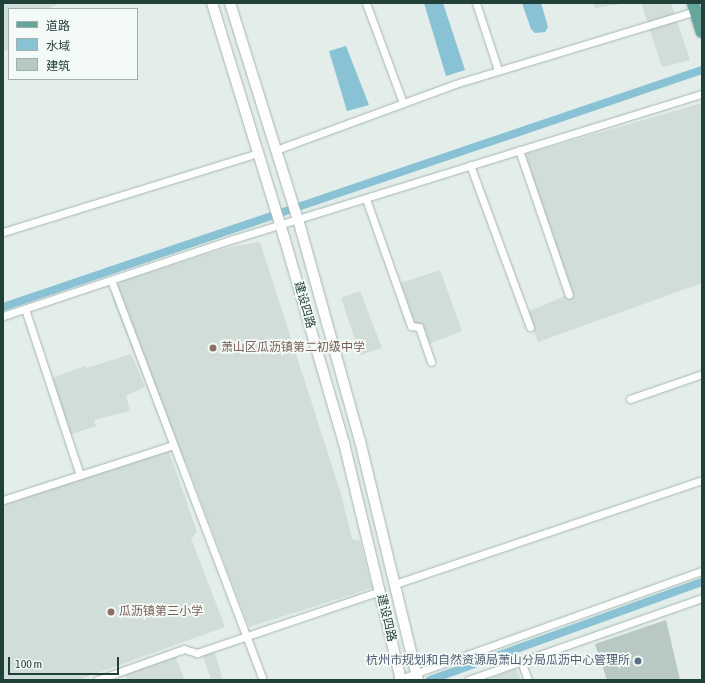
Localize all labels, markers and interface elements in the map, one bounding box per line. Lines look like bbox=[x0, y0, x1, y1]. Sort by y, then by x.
legend bbox=[8, 8, 138, 80]
text: 道路 bbox=[46, 19, 70, 33]
text: 水域 bbox=[46, 39, 70, 53]
text: 建筑 bbox=[46, 59, 70, 73]
street label: 建设四路 bbox=[290, 280, 318, 330]
place label: 萧山区瓜沥镇第二初级中学 bbox=[221, 341, 365, 355]
marker: 萧山区瓜沥镇第二初级中学 bbox=[208, 343, 218, 353]
street label: 建设四路 bbox=[374, 593, 398, 643]
place label: 瓜沥镇第三小学 bbox=[119, 605, 203, 619]
marker: 瓜沥镇第三小学 bbox=[106, 607, 116, 617]
scale bar bbox=[10, 649, 121, 675]
place label: 杭州市规划和自然资源局萧山分局瓜沥中心管理所 bbox=[366, 654, 630, 668]
marker: 杭州市规划和自然资源局萧山分局瓜沥中心管理所 bbox=[633, 656, 643, 666]
text: 100 m bbox=[15, 657, 42, 671]

